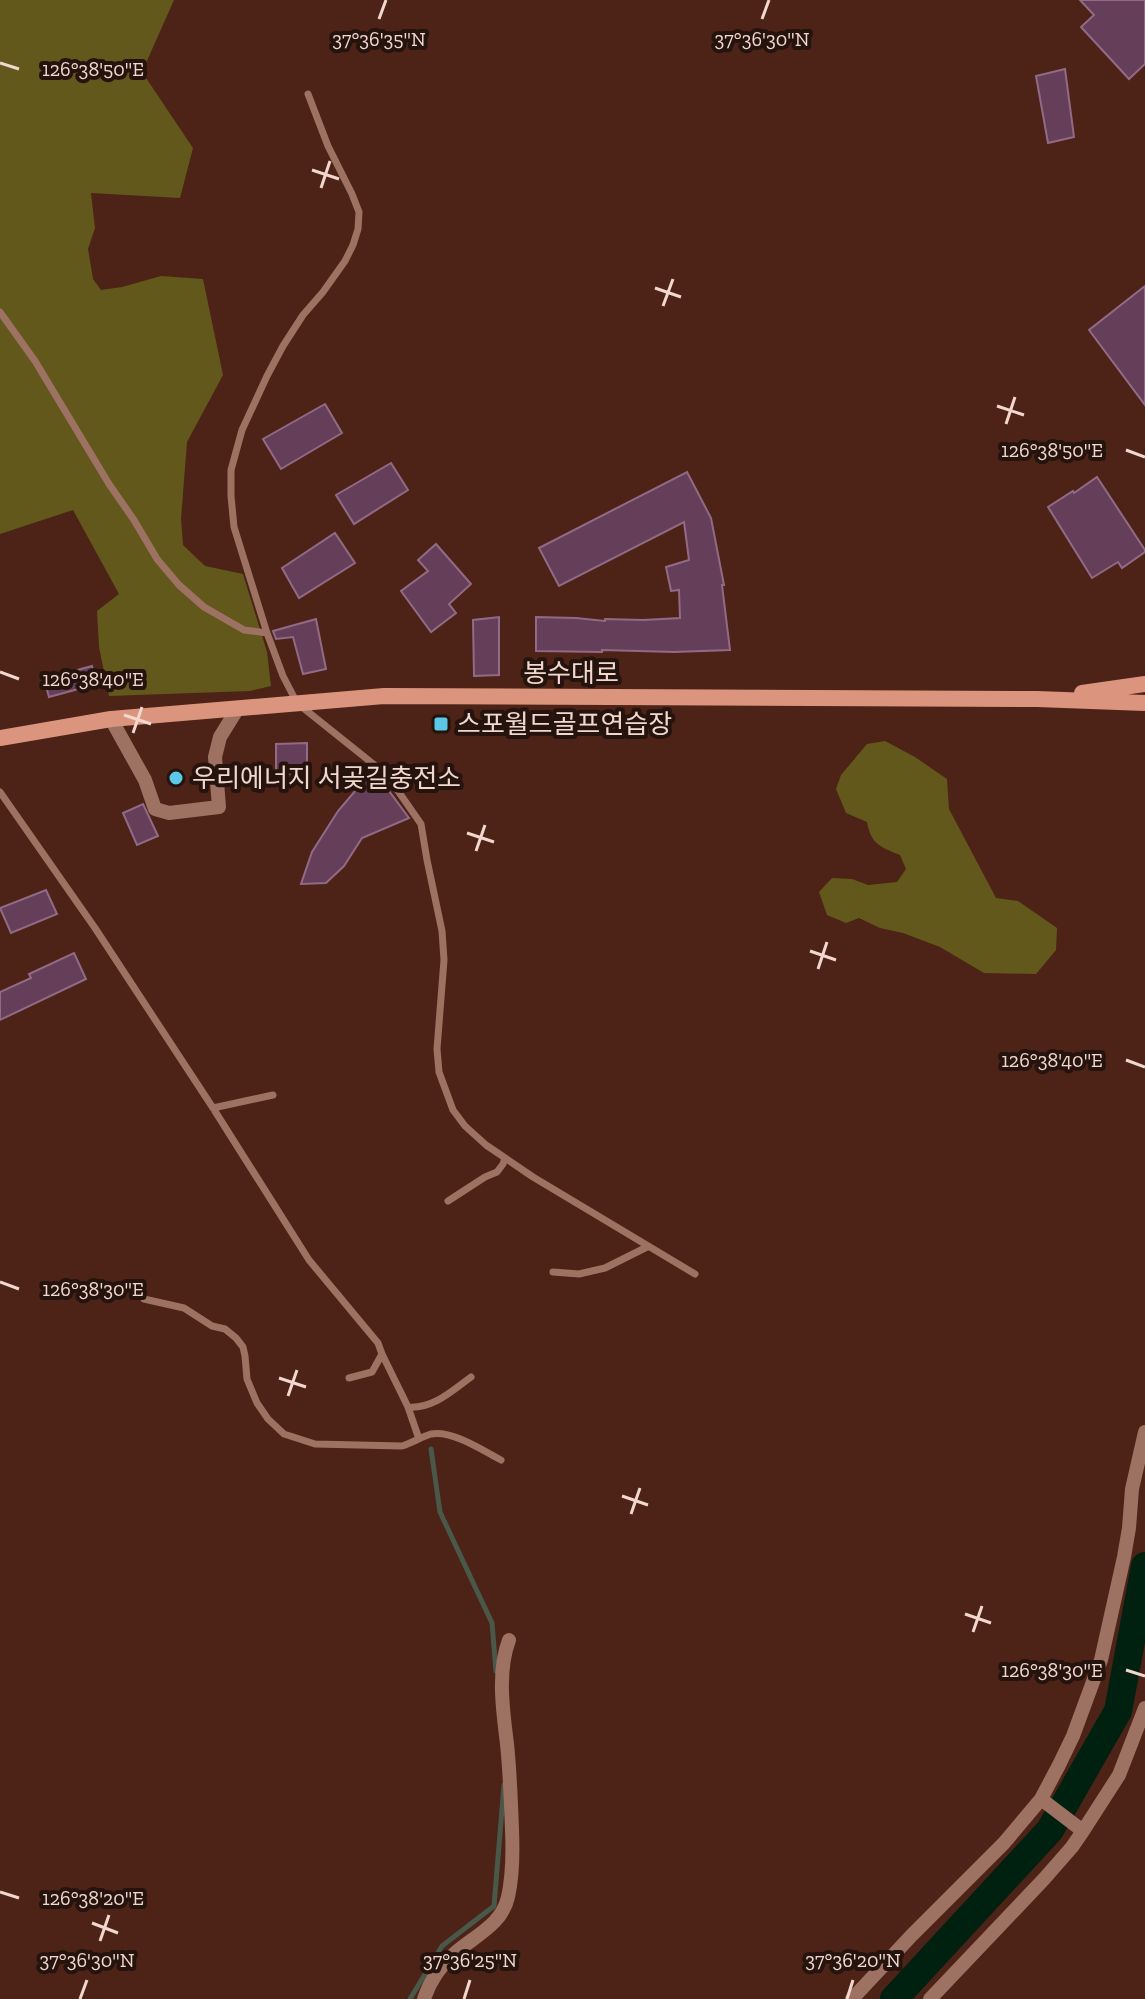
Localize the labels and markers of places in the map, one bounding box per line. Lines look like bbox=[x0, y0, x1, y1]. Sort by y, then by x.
place label: 스포월드골프연습장 bbox=[457, 708, 672, 740]
marker: 스포월드골프연습장 bbox=[432, 715, 450, 733]
place label: 우리에너지 서곶길충전소 bbox=[192, 762, 461, 794]
marker: 우리에너지 서곶길충전소 bbox=[167, 769, 185, 787]

